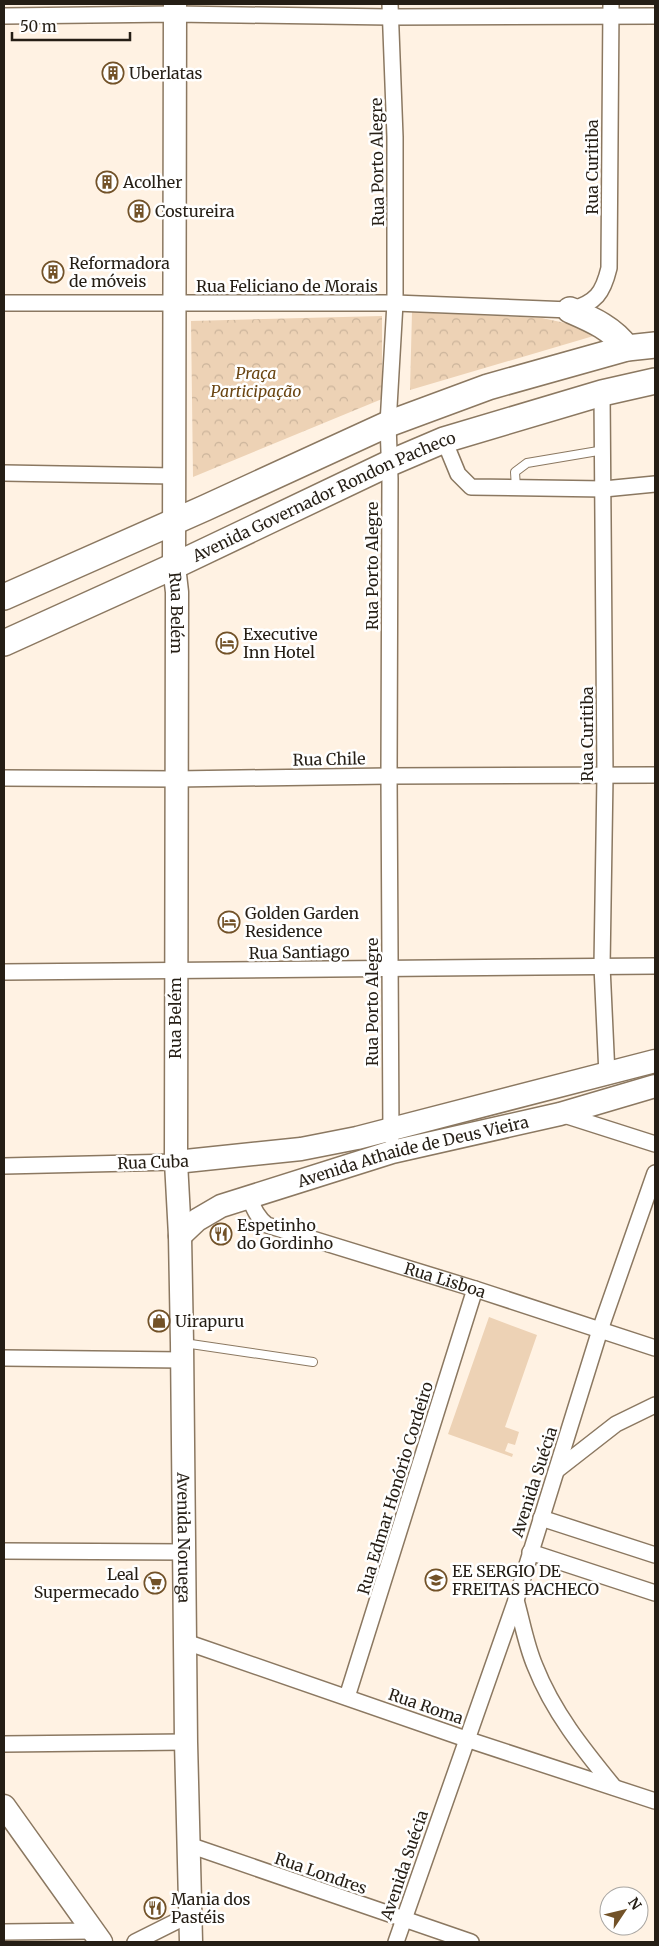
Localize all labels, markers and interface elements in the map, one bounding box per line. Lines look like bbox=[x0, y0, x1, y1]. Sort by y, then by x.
scale bar bbox=[12, 10, 130, 42]
text: 50 m bbox=[20, 17, 57, 36]
building icon: Uberlatas bbox=[101, 61, 125, 85]
place label: Uberlatas bbox=[129, 63, 203, 83]
street label: Rua Porto Alegre bbox=[366, 97, 388, 227]
street label: Rua Curitiba bbox=[582, 119, 602, 215]
building icon: Acolher bbox=[95, 170, 119, 194]
place label: Acolher bbox=[122, 172, 182, 192]
building icon: Costureira bbox=[127, 199, 151, 223]
place label: Costureira bbox=[155, 201, 235, 221]
place label: Reformadora de móveis bbox=[69, 253, 170, 291]
building icon: Reformadora de móveis bbox=[41, 260, 65, 284]
street label: Rua Feliciano de Morais bbox=[196, 276, 378, 296]
park label: Praça Participação bbox=[211, 363, 301, 401]
street label: Avenida Governador Rondon Pacheco bbox=[188, 427, 458, 566]
street label: Rua Porto Alegre bbox=[362, 502, 382, 630]
street label: Rua Belém bbox=[165, 571, 187, 654]
place label: Executive Inn Hotel bbox=[243, 624, 318, 662]
hotel icon: Executive Inn Hotel bbox=[215, 631, 239, 655]
street label: Rua Curitiba bbox=[577, 686, 597, 782]
street label: Rua Chile bbox=[292, 748, 366, 770]
place label: Golden Garden Residence bbox=[245, 903, 360, 941]
hotel icon: Golden Garden Residence bbox=[217, 910, 241, 934]
street label: Rua Porto Alegre bbox=[362, 938, 382, 1066]
street label: Rua Santiago bbox=[248, 941, 350, 963]
street label: Rua Belém bbox=[165, 977, 185, 1059]
street label: Avenida Athaide de Deus Vieira bbox=[294, 1111, 531, 1192]
street label: Rua Cuba bbox=[117, 1151, 190, 1173]
place label: Espetinho do Gordinho bbox=[237, 1215, 333, 1253]
restaurant icon: Espetinho do Gordinho bbox=[209, 1222, 233, 1246]
street label: Rua Lisboa bbox=[402, 1258, 489, 1302]
shop icon: Uirapuru bbox=[147, 1309, 171, 1333]
place label: Uirapuru bbox=[175, 1311, 244, 1331]
street label: Rua Edmar Honório Cordeiro bbox=[353, 1379, 437, 1597]
street label: Avenida Suécia bbox=[506, 1424, 561, 1541]
street label: Avenida Noruega bbox=[173, 1471, 195, 1604]
place label: EE SERGIO DE FREITAS PACHECO bbox=[452, 1561, 599, 1599]
place label: Leal Supermecado bbox=[34, 1564, 139, 1602]
school or university icon: EE SERGIO DE FREITAS PACHECO bbox=[424, 1568, 448, 1592]
supermarket icon: Leal Supermecado bbox=[143, 1571, 167, 1595]
street label: Rua Roma bbox=[386, 1684, 467, 1728]
street label: Avenida Suécia bbox=[375, 1807, 432, 1924]
street label: Rua Londres bbox=[272, 1848, 370, 1898]
north arrow bbox=[599, 1886, 649, 1936]
place label: Mania dos Pastéis bbox=[171, 1889, 251, 1927]
text: N bbox=[624, 1894, 645, 1913]
restaurant icon: Mania dos Pastéis bbox=[143, 1896, 167, 1920]

